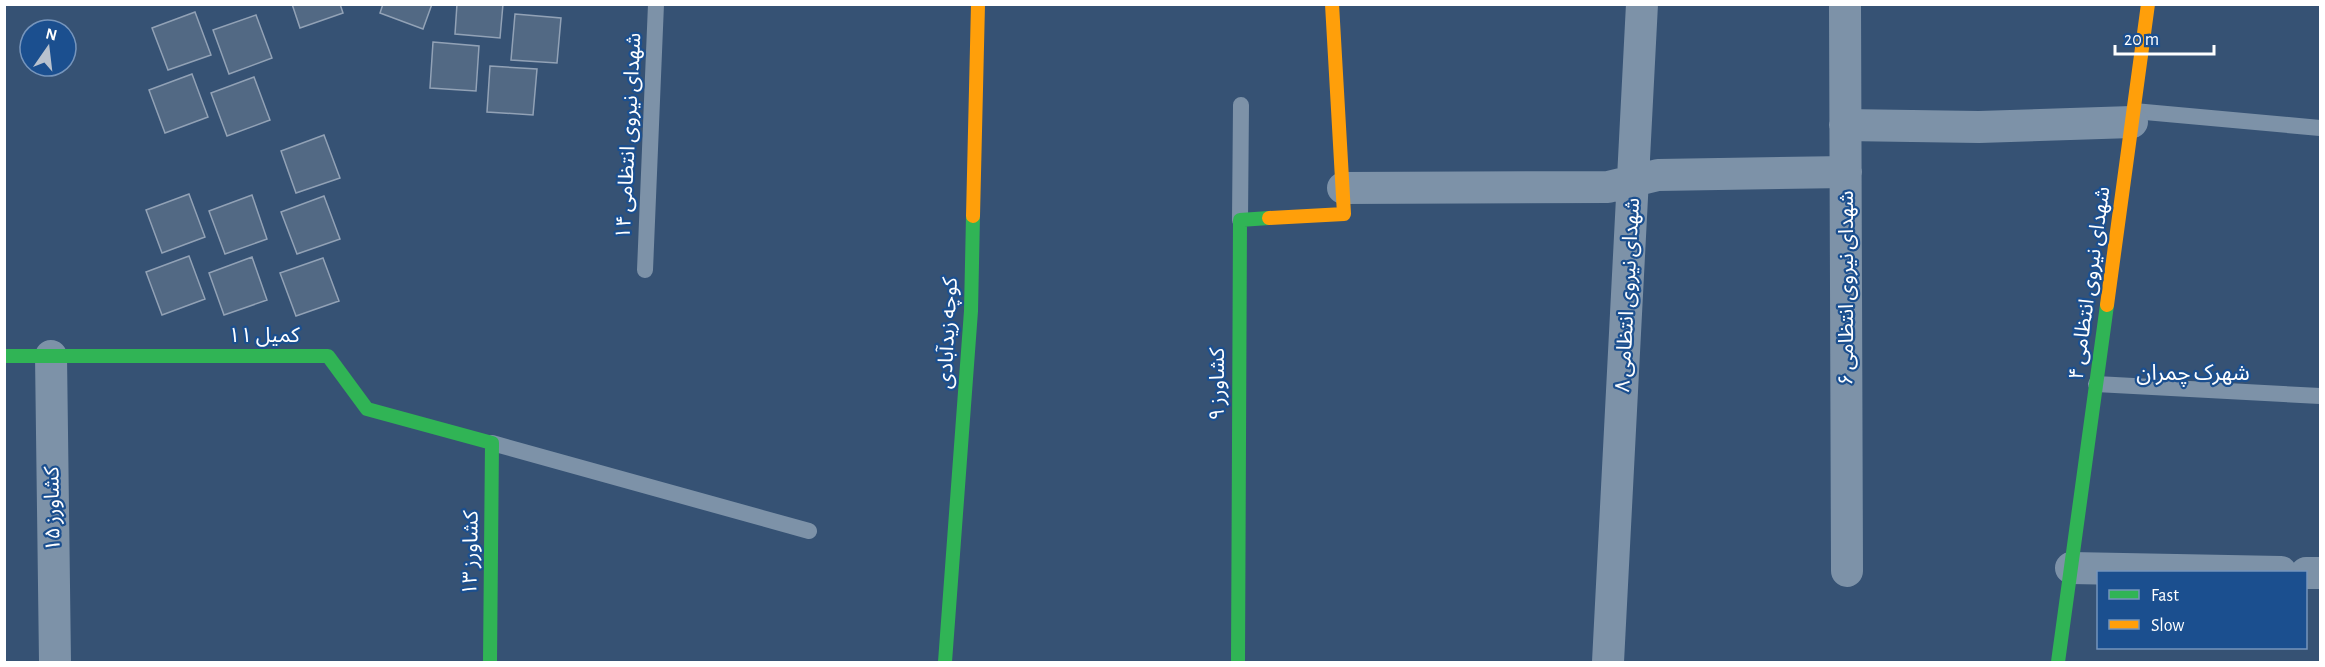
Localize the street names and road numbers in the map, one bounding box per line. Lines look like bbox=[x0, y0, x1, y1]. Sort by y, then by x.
street label: شهدای نیروی انتظامی ۱۴ bbox=[613, 32, 645, 240]
street label: شهدای نیروی انتظامی ۴ bbox=[2066, 185, 2114, 381]
street label: شهدای نیروی انتظامی ۶ bbox=[1836, 191, 1858, 385]
street label: شهدای نیروی انتظامی ۸ bbox=[1612, 197, 1644, 393]
street label: کوچه زیدآبادی bbox=[932, 276, 963, 390]
street label: کمیل ۱۱ bbox=[228, 325, 300, 347]
street label: کشاورز ۹ bbox=[1207, 347, 1229, 420]
street label: کشاورز ۱۵ bbox=[41, 466, 65, 552]
street label: کشاورز ۱۳ bbox=[459, 510, 483, 596]

